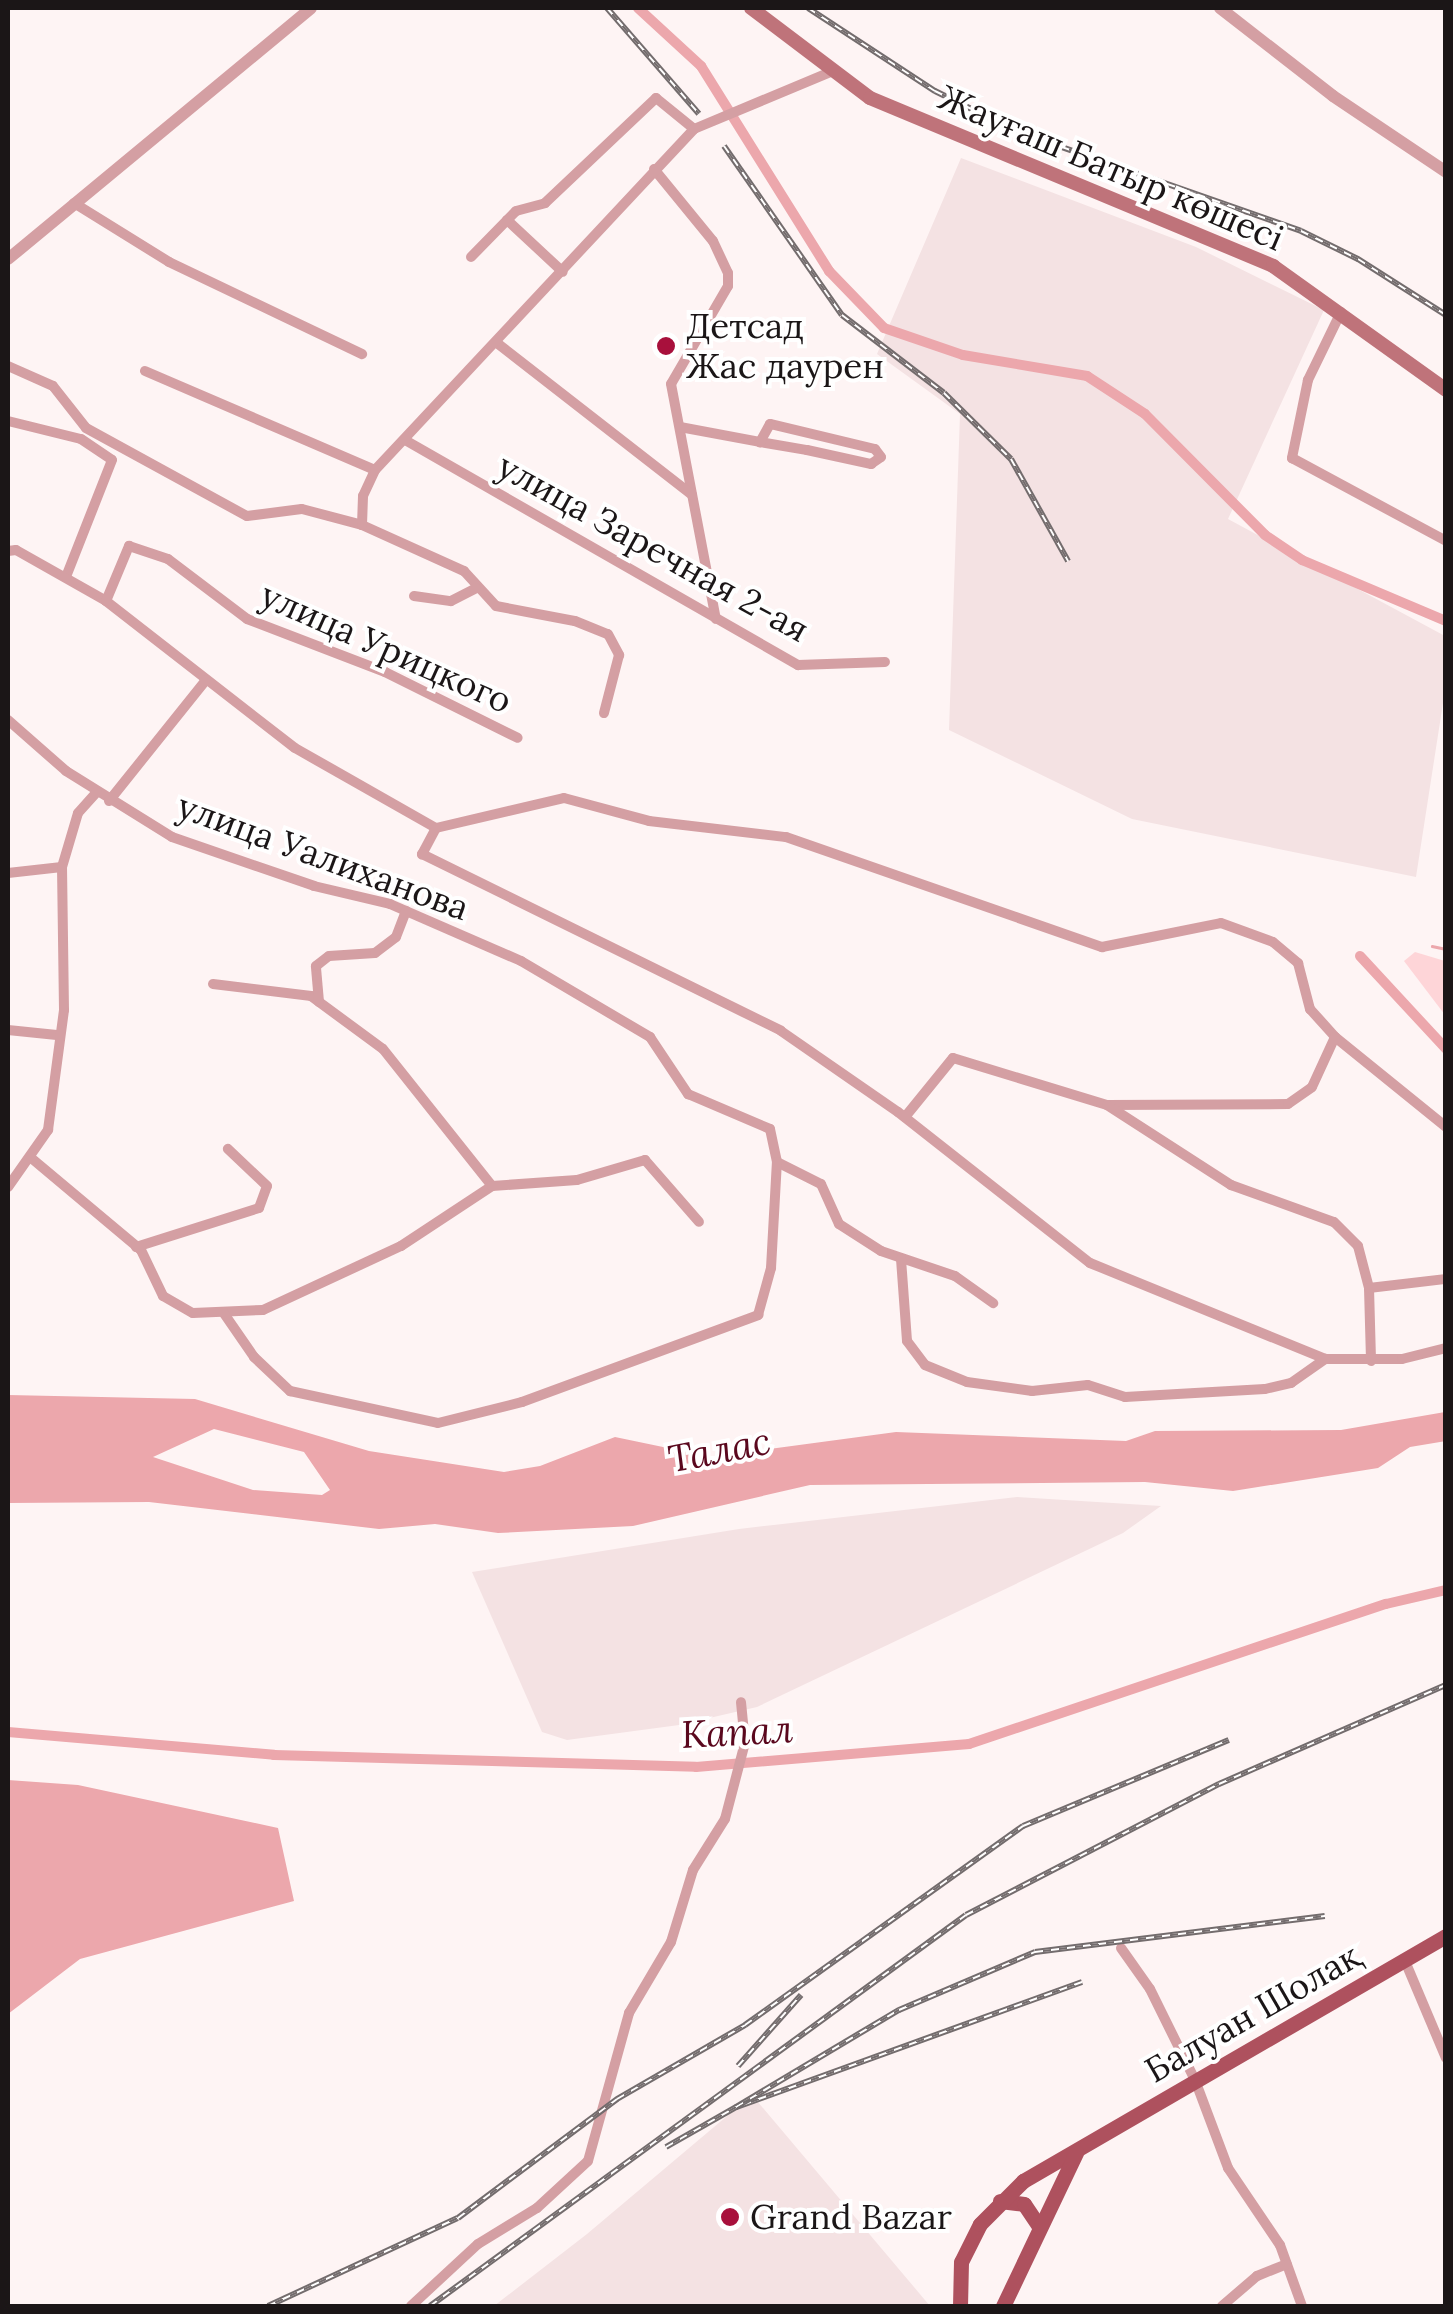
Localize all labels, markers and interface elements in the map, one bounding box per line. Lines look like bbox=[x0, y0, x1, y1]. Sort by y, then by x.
street label: Жауғаш Батыр көшесі bbox=[932, 76, 1290, 260]
place label: Детсад Жас даурен bbox=[686, 305, 884, 387]
marker: Детсад Жас даурен bbox=[655, 335, 677, 357]
street label: улица Заречная 2-ая bbox=[490, 445, 816, 651]
street label: улица Урицкого bbox=[254, 574, 518, 722]
street label: улица Уалиханова bbox=[172, 785, 474, 929]
water label: Талас bbox=[664, 1418, 774, 1482]
water label: Капал bbox=[680, 1706, 794, 1758]
street label: Балуан Шолақ bbox=[1138, 1934, 1368, 2092]
place label: Grand Bazar bbox=[750, 2196, 952, 2238]
marker: Grand Bazar bbox=[719, 2206, 741, 2228]

